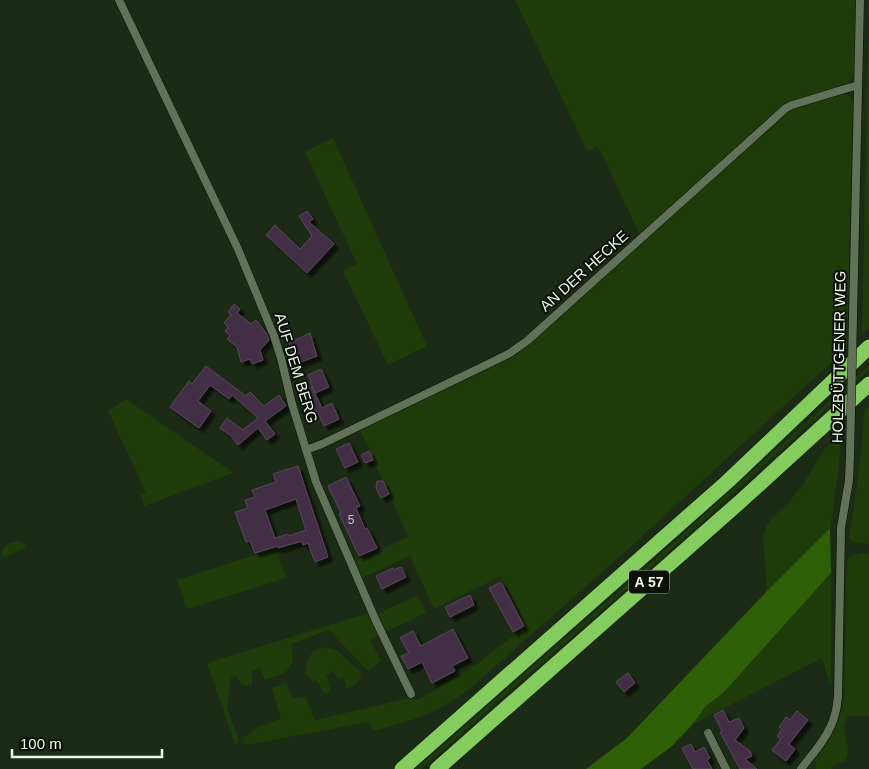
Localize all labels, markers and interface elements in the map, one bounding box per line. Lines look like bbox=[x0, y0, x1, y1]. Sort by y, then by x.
street label: AN DER HECKE bbox=[536, 227, 631, 315]
street label: HOLZBÜTTGENER WEG bbox=[828, 271, 849, 443]
street label: AUF DEM BERG bbox=[272, 311, 321, 425]
house number: 5 bbox=[348, 513, 355, 527]
road number: A 57 bbox=[629, 570, 669, 594]
scale bar bbox=[12, 726, 162, 758]
text: 100 m bbox=[20, 735, 62, 752]

